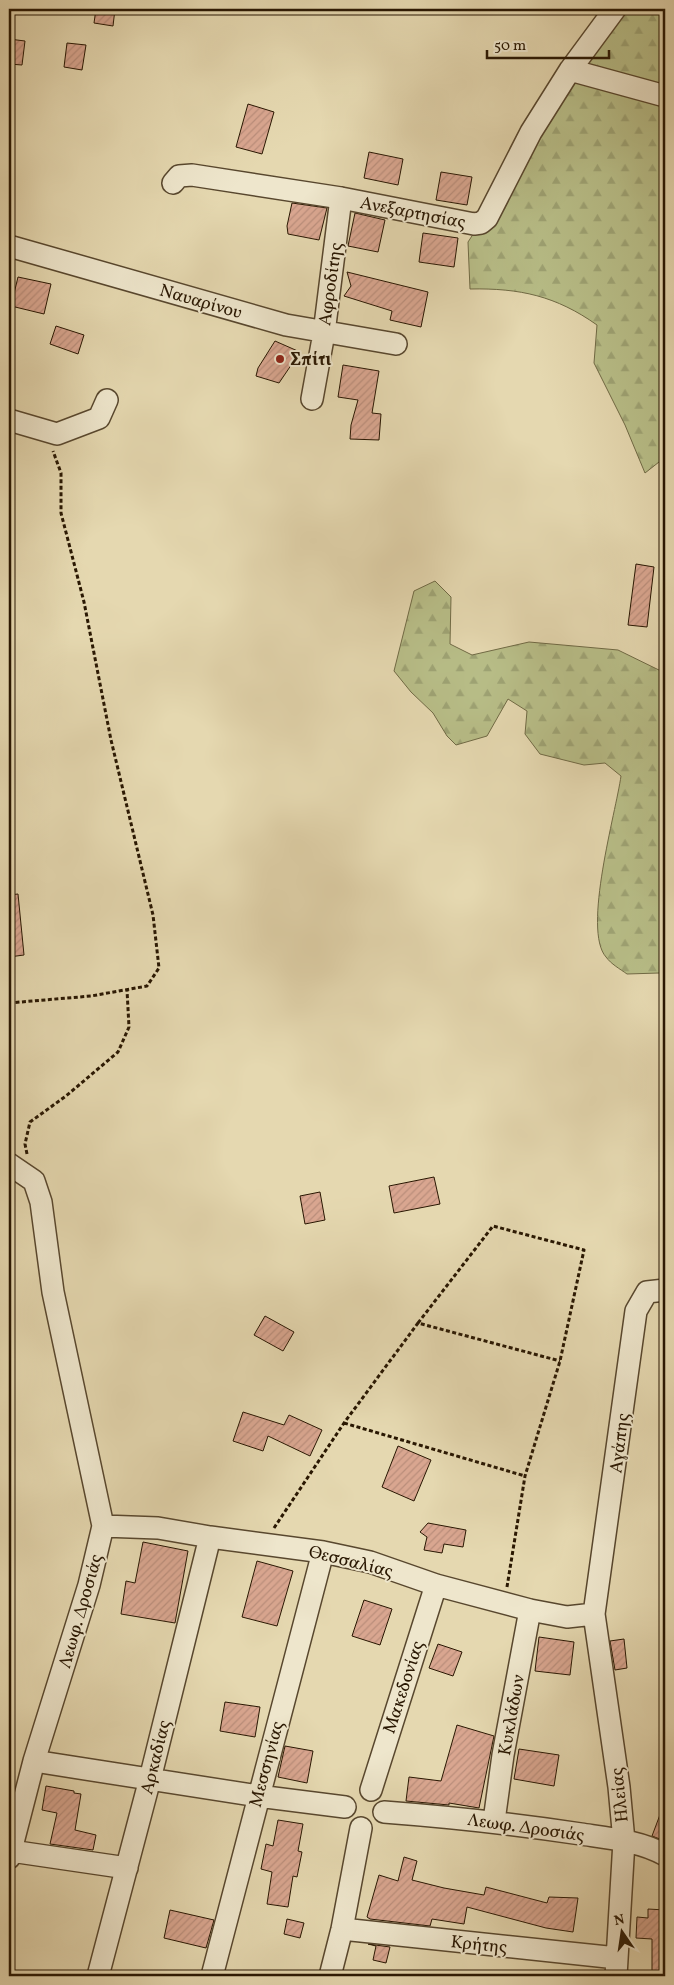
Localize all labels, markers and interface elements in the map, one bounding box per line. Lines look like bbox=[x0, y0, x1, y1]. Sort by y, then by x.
scale bar bbox=[487, 28, 609, 60]
text: 50 m bbox=[494, 36, 526, 57]
street label: Ανεξαρτησίας bbox=[358, 191, 468, 236]
street label: Αφροδίτης bbox=[313, 241, 350, 327]
street label: Ναυαρίνου bbox=[156, 279, 245, 326]
place label: Σπίτι bbox=[290, 348, 332, 373]
marker: Σπίτι bbox=[274, 353, 286, 365]
street label: Αγάπης bbox=[604, 1412, 637, 1475]
street label: Θεσσαλίας bbox=[306, 1540, 395, 1585]
street label: Λεωφ. Δροσιάς bbox=[53, 1551, 110, 1672]
street label: Μακεδονίας bbox=[378, 1638, 431, 1737]
street label: Κυκλάδων bbox=[493, 1673, 532, 1758]
street label: Αρκαδίας bbox=[135, 1718, 178, 1797]
street label: Μεσσηνίας bbox=[244, 1718, 291, 1810]
street label: Ηλείας bbox=[605, 1766, 636, 1824]
street label: Λεωφ. Δροσιάς bbox=[466, 1808, 586, 1849]
north arrow bbox=[596, 1908, 646, 1958]
text: N bbox=[612, 1910, 627, 1931]
street label: Κρήτης bbox=[449, 1930, 508, 1961]

